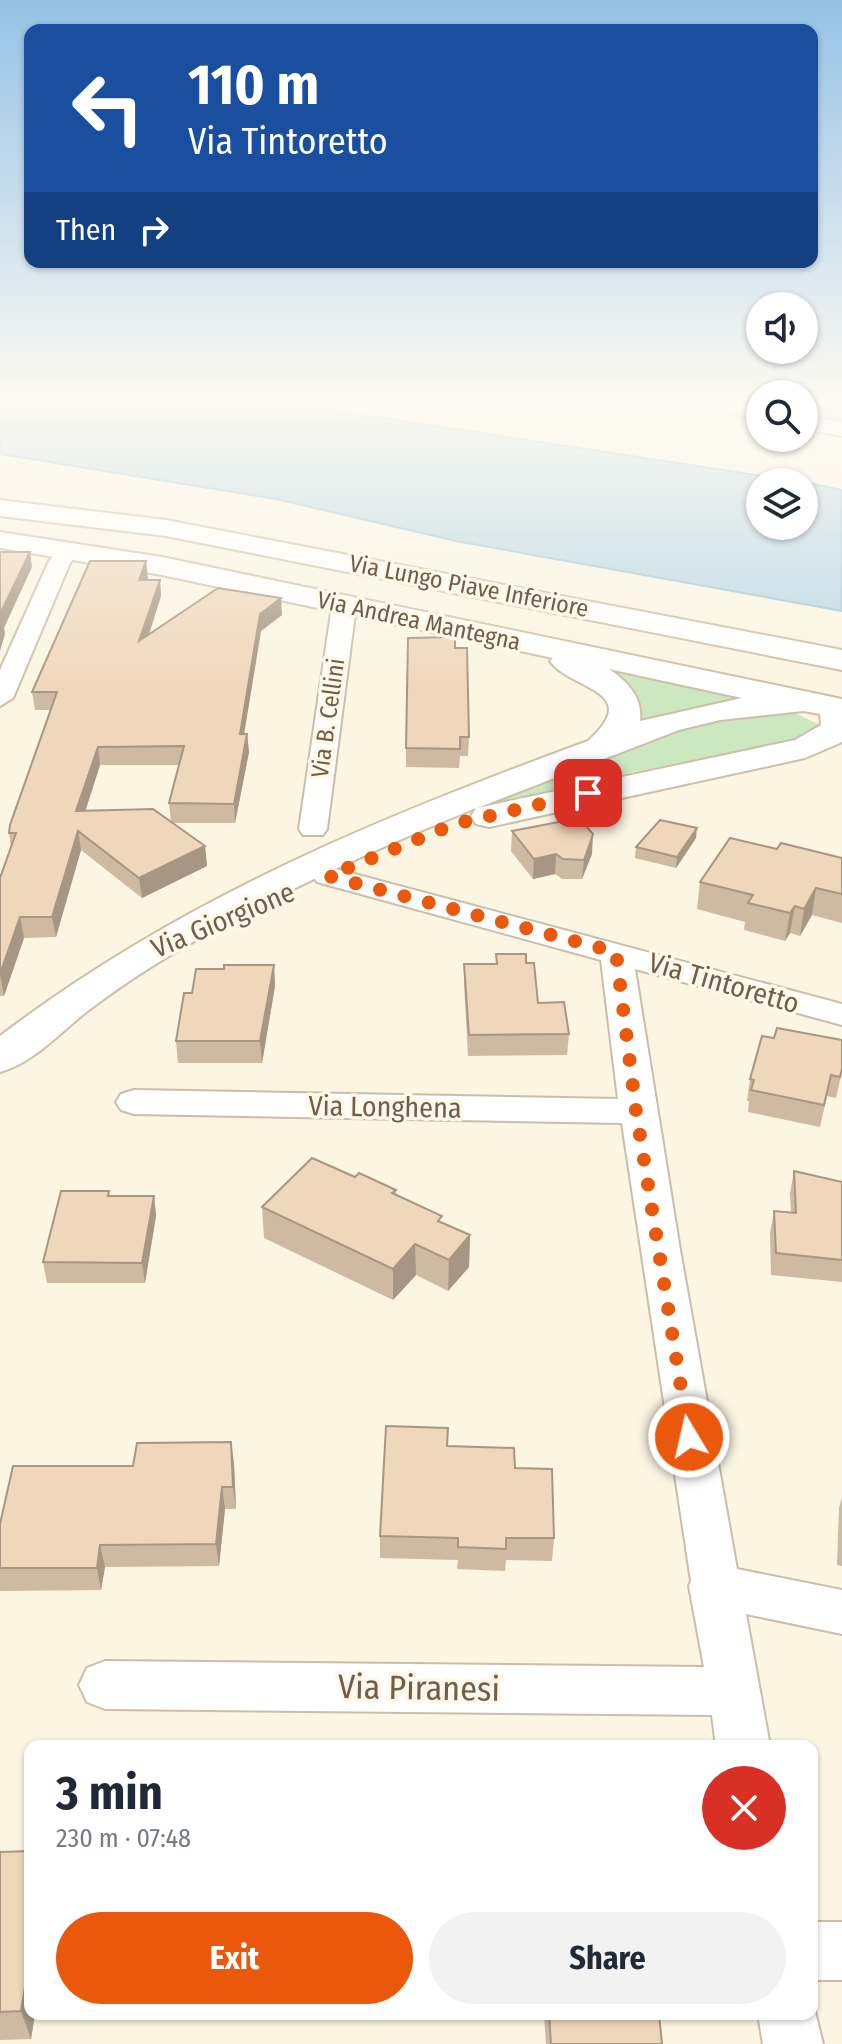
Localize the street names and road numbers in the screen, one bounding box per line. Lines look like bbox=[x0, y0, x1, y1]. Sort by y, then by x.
street label: Via Lungo Piave Inferiore bbox=[347, 549, 591, 623]
street label: Via Andrea Mantegna bbox=[315, 586, 523, 656]
street label: Via B. Cellini bbox=[306, 656, 350, 780]
street label: Via Giorgione bbox=[146, 875, 300, 965]
street label: Via Tintoretto bbox=[645, 946, 803, 1020]
street label: Via Longhena bbox=[308, 1089, 462, 1125]
street label: Via Piranesi bbox=[338, 1666, 500, 1710]

